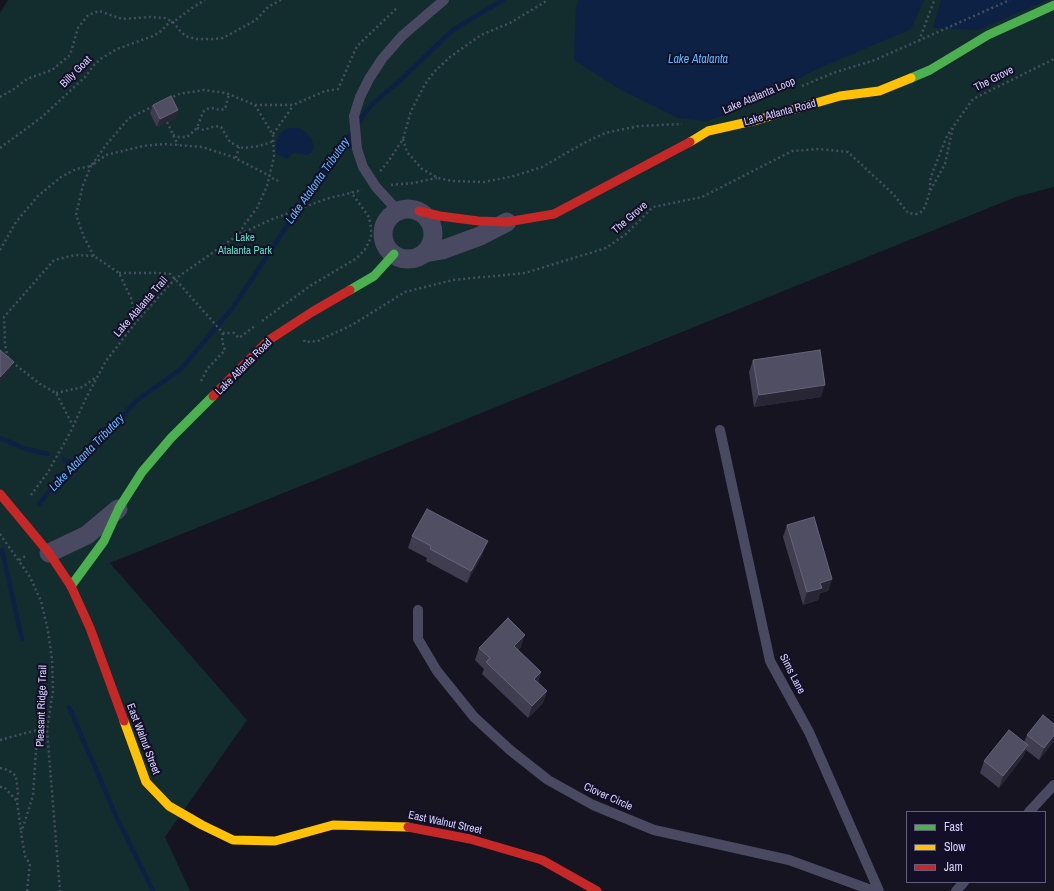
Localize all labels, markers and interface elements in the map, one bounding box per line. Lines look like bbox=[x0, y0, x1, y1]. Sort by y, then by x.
water label: Lake Atalanta bbox=[668, 53, 728, 67]
street label: Billy Goat bbox=[58, 54, 94, 90]
street label: The Grove bbox=[972, 63, 1016, 95]
street label: Lake Atalanta Loop bbox=[721, 75, 797, 117]
street label: Lake Atlanta Road bbox=[742, 97, 818, 129]
water label: Lake Atalanta Tributary bbox=[283, 135, 353, 227]
street label: The Grove bbox=[610, 199, 650, 237]
park label: Lake Atalanta Park bbox=[218, 231, 272, 257]
street label: Lake Atalanta Trail bbox=[111, 274, 171, 340]
street label: Lake Atlanta Road bbox=[213, 336, 275, 398]
water label: Lake Atalanta Tributary bbox=[46, 411, 128, 495]
street label: Sims Lane bbox=[776, 652, 808, 696]
street label: Pleasant Ridge Trail bbox=[34, 665, 50, 747]
street label: East Walnut Street bbox=[123, 702, 163, 776]
street label: Clover Circle bbox=[582, 780, 634, 814]
street label: East Walnut Street bbox=[407, 809, 483, 837]
legend bbox=[906, 811, 1046, 883]
text: Fast bbox=[944, 819, 963, 835]
text: Slow bbox=[944, 839, 965, 855]
text: Jam bbox=[944, 859, 963, 875]

